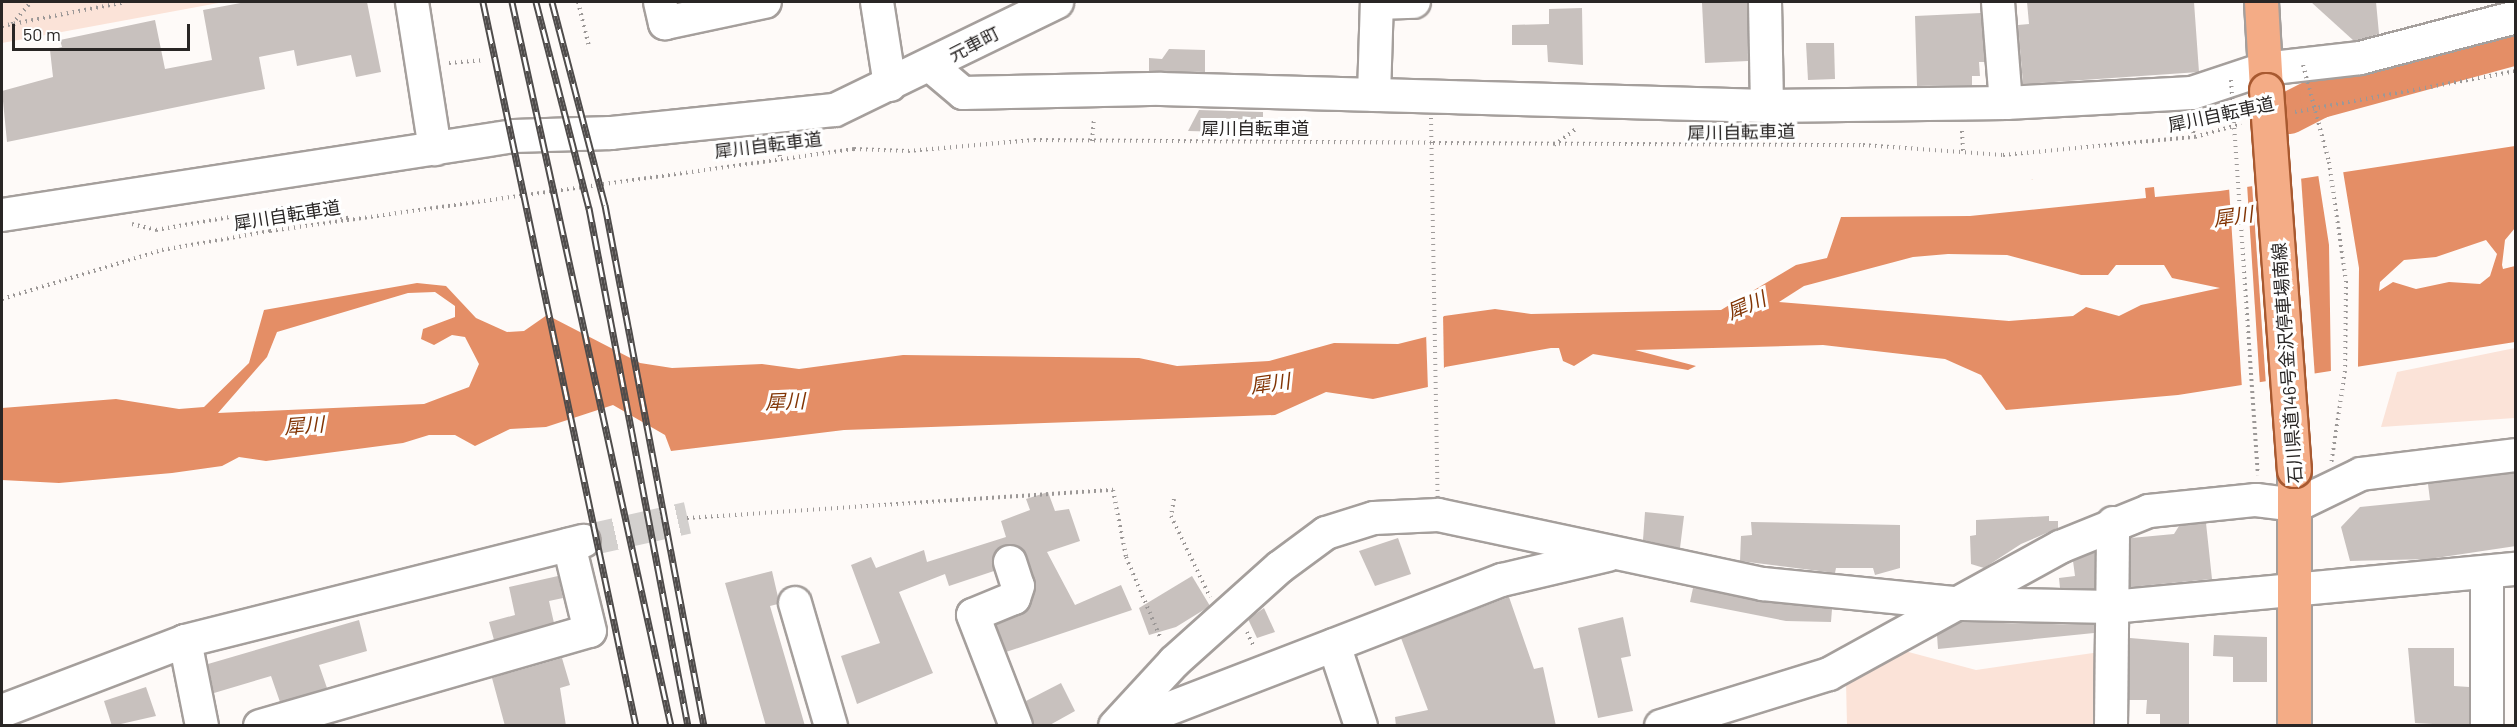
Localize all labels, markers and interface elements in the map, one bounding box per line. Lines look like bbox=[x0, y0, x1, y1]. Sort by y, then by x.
scale bar bbox=[15, 12, 194, 50]
street label: 元車町 bbox=[945, 22, 1003, 66]
text: 50 m bbox=[23, 23, 61, 45]
street label: 犀川自転車道 bbox=[2166, 92, 2276, 136]
street label: 犀川自転車道 bbox=[1201, 117, 1309, 139]
street label: 犀川自転車道 bbox=[1687, 120, 1795, 144]
street label: 犀川自転車道 bbox=[713, 128, 823, 162]
street label: 犀川自転車道 bbox=[232, 196, 342, 234]
water label: 犀川 bbox=[2212, 201, 2254, 231]
street label: 石川県道146号金沢停車場南線 bbox=[2268, 242, 2306, 484]
water label: 犀川 bbox=[1723, 286, 1769, 324]
water label: 犀川 bbox=[1249, 368, 1291, 398]
water label: 犀川 bbox=[765, 388, 805, 414]
water label: 犀川 bbox=[283, 412, 325, 438]

